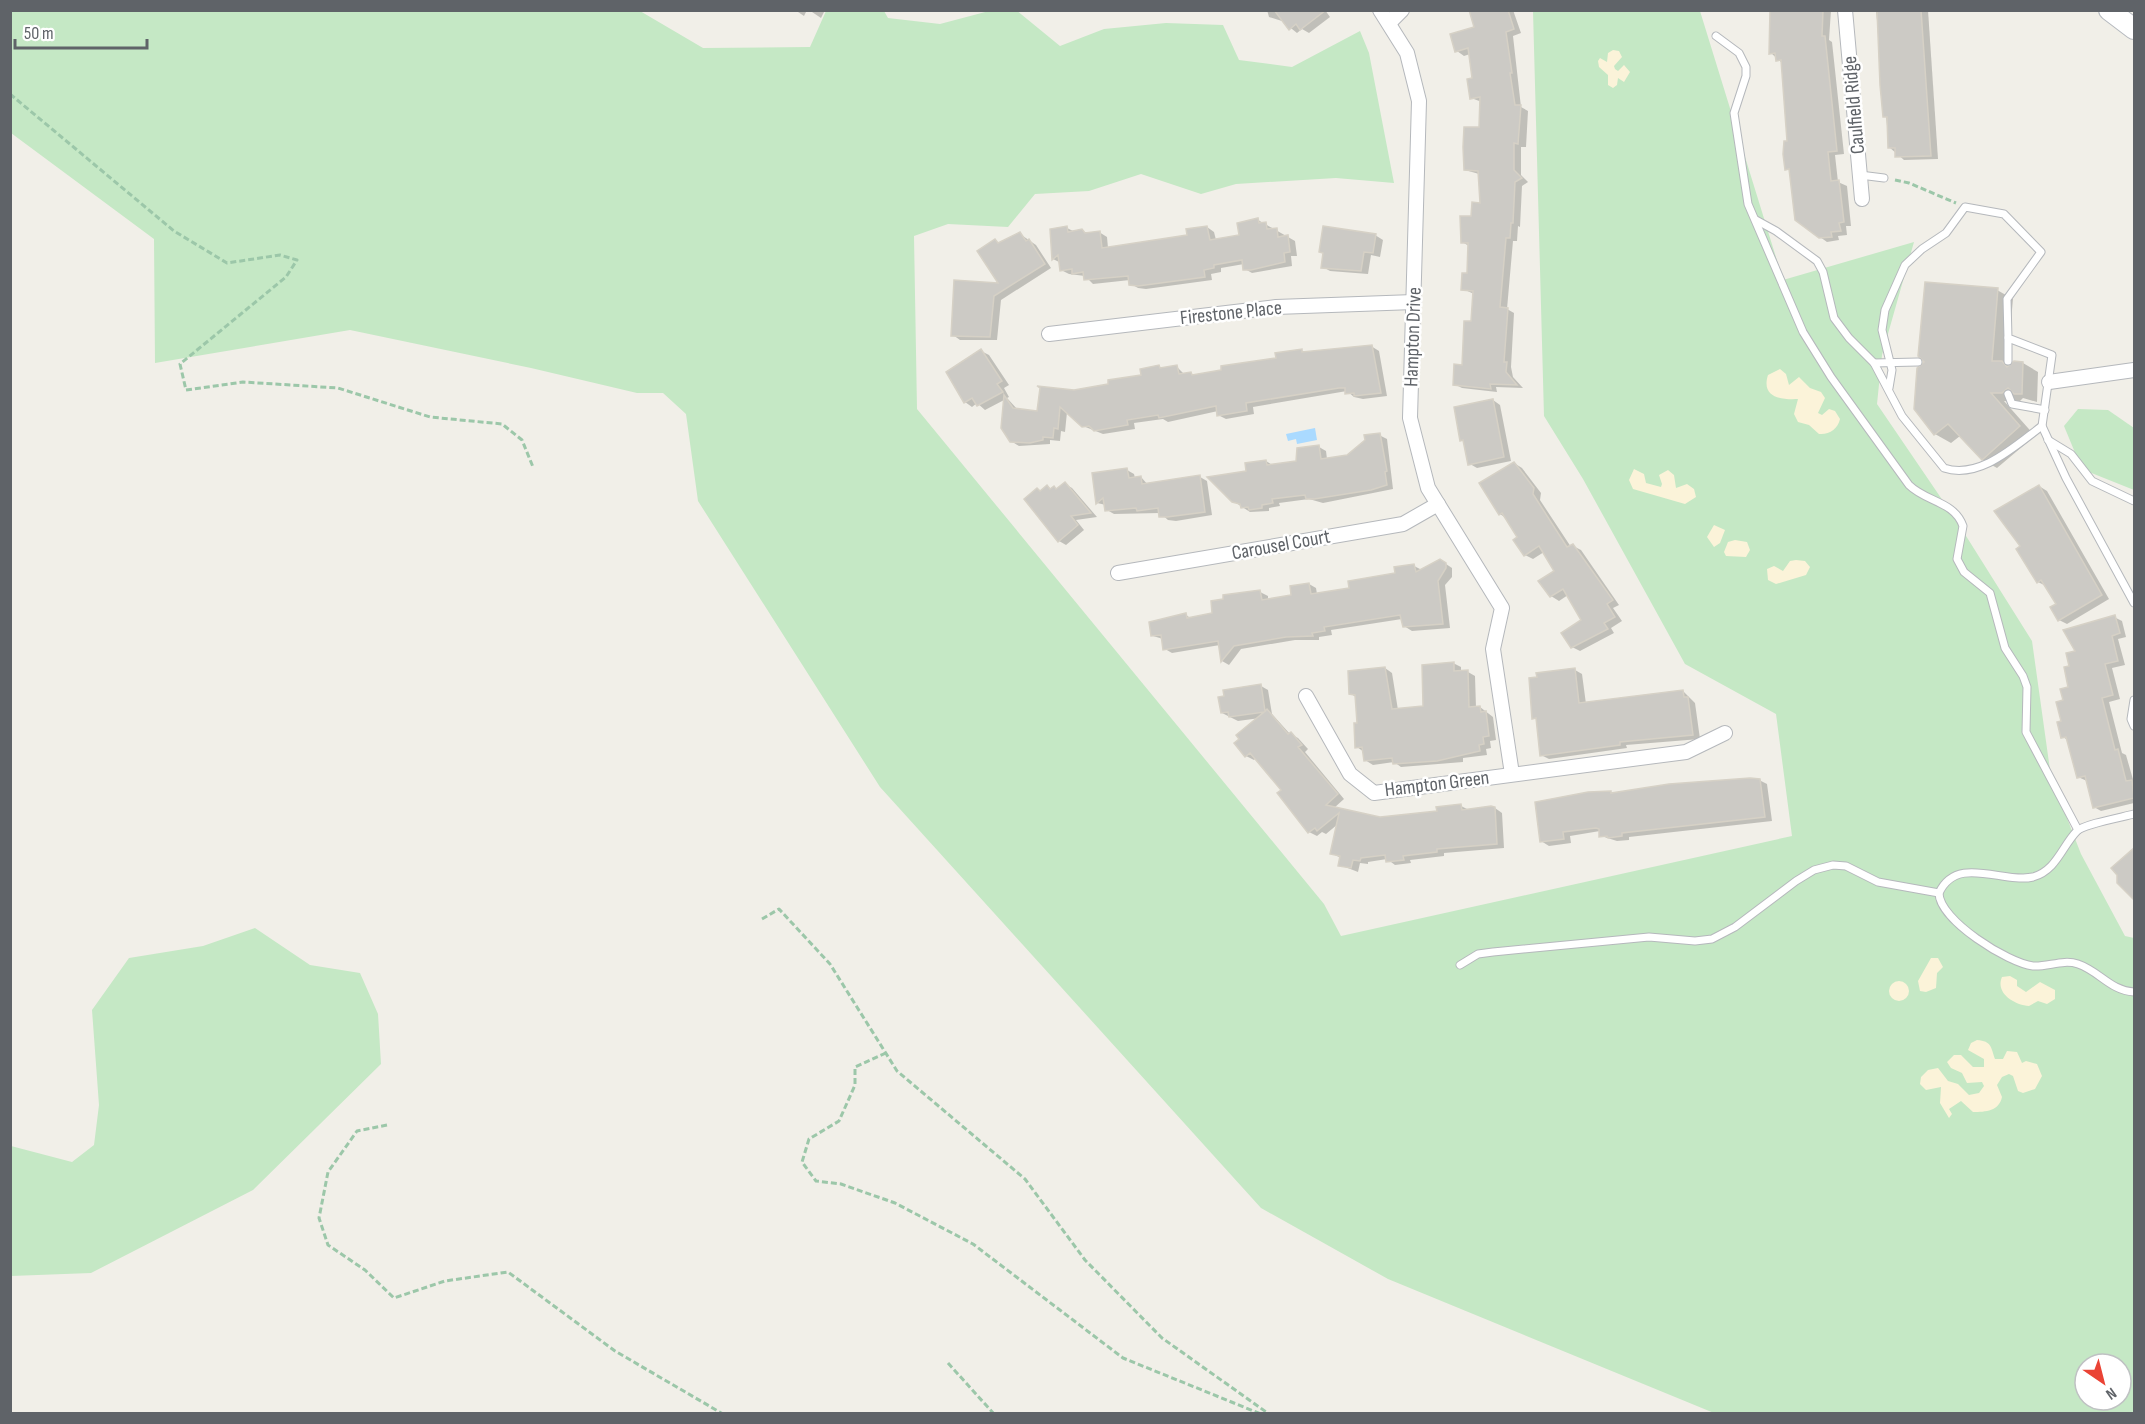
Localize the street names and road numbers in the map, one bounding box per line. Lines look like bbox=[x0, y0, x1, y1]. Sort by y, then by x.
street label: Caulfield Ridge bbox=[1838, 55, 1870, 155]
street label: Hampton Drive bbox=[1399, 287, 1427, 387]
street label: Firestone Place bbox=[1179, 296, 1283, 330]
street label: Carousel Court bbox=[1230, 525, 1332, 565]
street label: Hampton Green bbox=[1383, 766, 1491, 802]

